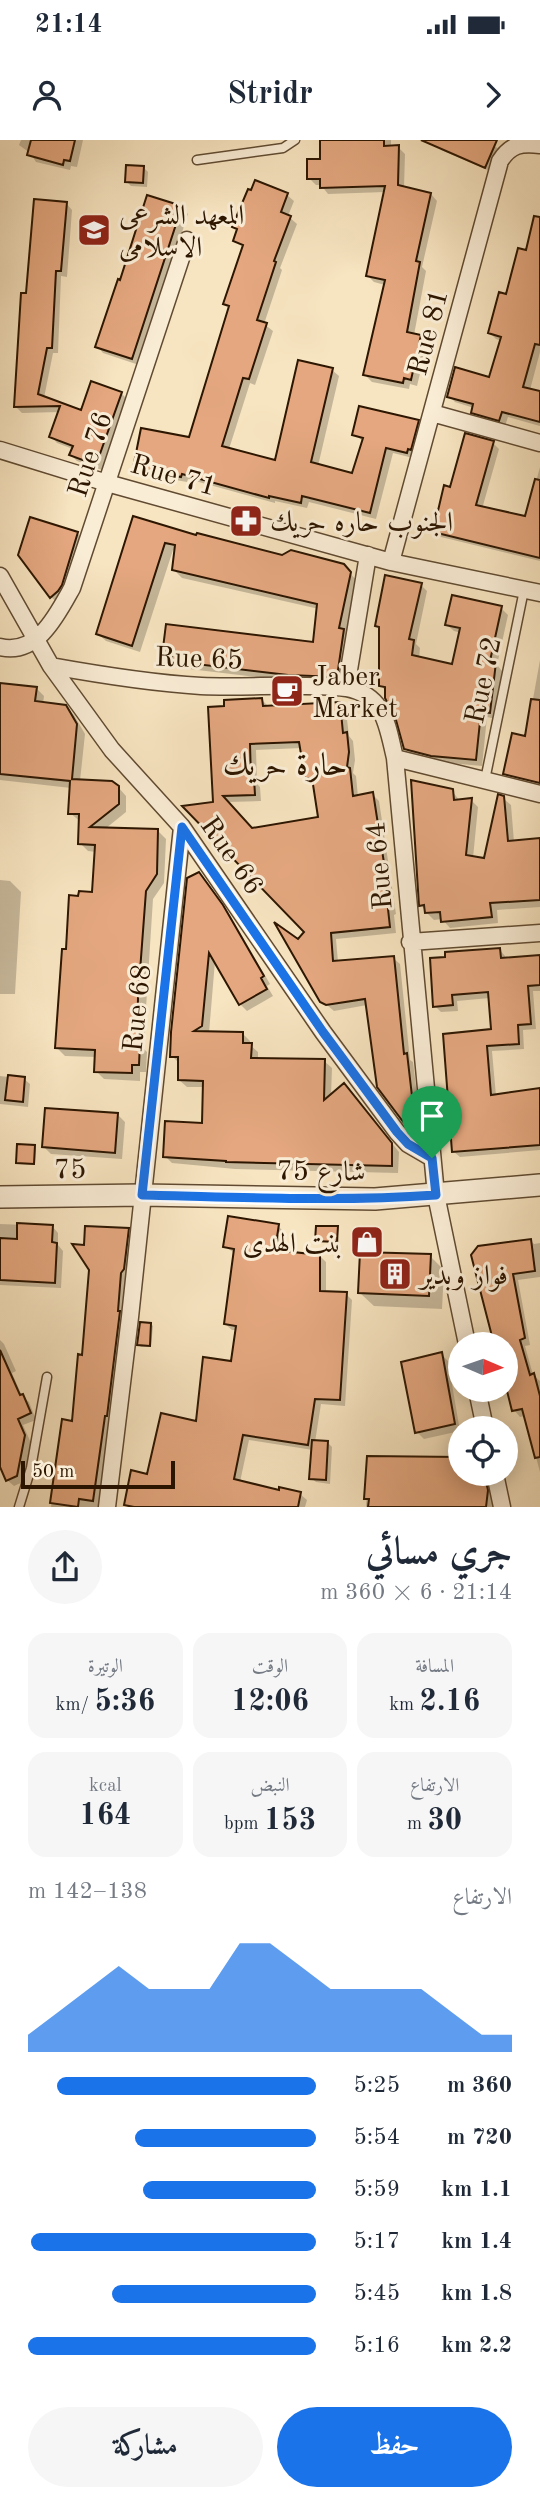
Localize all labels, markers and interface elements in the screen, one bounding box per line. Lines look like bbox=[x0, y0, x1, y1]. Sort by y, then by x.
text: 21:14 bbox=[35, 12, 103, 38]
icon: person bbox=[28, 76, 66, 114]
icon: forward bbox=[474, 76, 512, 114]
text: Stridr bbox=[227, 79, 313, 111]
place label: المعهد الشرعى الاسلامى bbox=[119, 203, 244, 263]
school or university icon: المعهد الشرعى الاسلامى bbox=[75, 211, 113, 249]
street label: Rue 81 bbox=[405, 287, 455, 379]
street label: Rue 76 bbox=[65, 409, 119, 501]
street label: Rue 71 bbox=[127, 451, 219, 502]
pharmacy icon: الجنوب حاره حريك bbox=[227, 502, 265, 540]
place label: الجنوب حاره حريك bbox=[270, 509, 453, 539]
street label: Rue 72 bbox=[462, 635, 508, 727]
street label: Rue 65 bbox=[154, 644, 243, 676]
place label: Jaber Market bbox=[312, 664, 398, 724]
cafe icon: Jaber Market bbox=[268, 672, 306, 710]
district label: حارة حريك bbox=[223, 750, 347, 784]
street label: Rue 66 bbox=[194, 813, 267, 901]
street label: Rue 64 bbox=[363, 821, 399, 911]
street label: Rue 68 bbox=[120, 963, 158, 1054]
pin bbox=[402, 1086, 462, 1158]
icon: arrive bbox=[413, 1097, 451, 1135]
street label: 75 bbox=[54, 1157, 87, 1185]
street label: شارع 75 bbox=[276, 1158, 366, 1195]
shop icon: بنت الهدى bbox=[348, 1223, 386, 1261]
place label: بنت الهدى bbox=[242, 1231, 342, 1259]
building icon: فواز وبدير bbox=[376, 1255, 414, 1293]
place label: فواز وبدير bbox=[417, 1263, 508, 1292]
north arrow bbox=[448, 1332, 518, 1402]
map controls bbox=[448, 1332, 518, 1486]
button: locate bbox=[448, 1416, 518, 1486]
scale bar bbox=[21, 1458, 175, 1490]
text: 50 m bbox=[32, 1463, 74, 1482]
button: share bbox=[28, 1530, 102, 1604]
text: جري مسائي bbox=[366, 1534, 512, 1572]
text: 21:14 · 6 × 360 m bbox=[320, 1581, 512, 1604]
text: الوتيرة bbox=[88, 1658, 123, 1677]
text: الوقت bbox=[252, 1658, 288, 1677]
text: المسافة bbox=[415, 1658, 454, 1677]
text: 5:36 bbox=[94, 1687, 155, 1717]
text: 12:06 bbox=[231, 1687, 309, 1717]
text: 2.16 bbox=[420, 1687, 480, 1717]
text: /km bbox=[56, 1696, 94, 1715]
text: km bbox=[389, 1696, 420, 1715]
text: kcal bbox=[89, 1777, 122, 1796]
text: النبض bbox=[250, 1777, 290, 1796]
text: الارتفاع bbox=[410, 1777, 459, 1796]
text: 164 bbox=[79, 1801, 131, 1831]
text: 153 bbox=[264, 1806, 316, 1836]
text: 30 bbox=[427, 1806, 462, 1836]
text: bpm bbox=[224, 1815, 264, 1834]
text: m bbox=[407, 1815, 427, 1834]
text: 138–142 m bbox=[28, 1880, 147, 1903]
text: الارتفاع bbox=[452, 1886, 512, 1909]
text: 5:25 bbox=[354, 2074, 400, 2097]
text: 360 m bbox=[447, 2074, 512, 2097]
text: 5:54 bbox=[354, 2126, 400, 2149]
text: 720 m bbox=[447, 2126, 512, 2149]
text: 5:59 bbox=[354, 2178, 400, 2201]
text: 1.1 km bbox=[441, 2178, 512, 2201]
text: 5:17 bbox=[354, 2230, 400, 2253]
text: 1.4 km bbox=[441, 2230, 512, 2253]
text: 5:45 bbox=[354, 2282, 400, 2305]
text: 1.8 km bbox=[441, 2282, 512, 2305]
text: 5:16 bbox=[354, 2334, 400, 2357]
text: 2.2 km bbox=[441, 2334, 512, 2357]
button: مشاركة bbox=[28, 2407, 263, 2487]
button: حفظ bbox=[277, 2407, 512, 2487]

